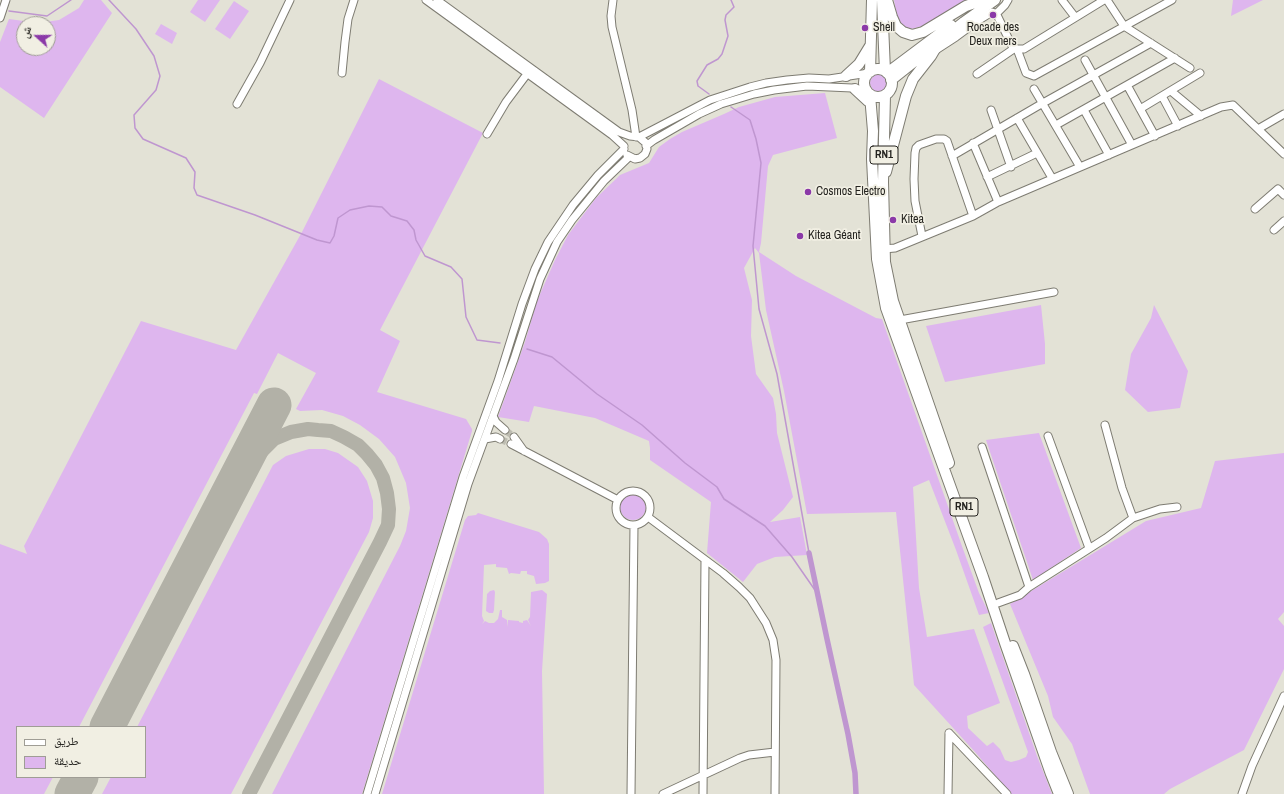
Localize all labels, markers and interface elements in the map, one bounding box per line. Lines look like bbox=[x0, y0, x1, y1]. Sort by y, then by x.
marker: Rocade des Deux mers bbox=[988, 10, 998, 20]
north arrow bbox=[16, 16, 56, 56]
place label: Shell bbox=[873, 21, 895, 35]
place label: Rocade des Deux mers bbox=[967, 21, 1019, 49]
marker: Shell bbox=[860, 23, 870, 33]
text: ش bbox=[17, 24, 34, 40]
road number: RN1 bbox=[870, 146, 898, 164]
place label: Cosmos Electro bbox=[816, 185, 885, 199]
marker: Cosmos Electro bbox=[803, 187, 813, 197]
place label: Kitea bbox=[901, 213, 924, 227]
marker: Kitea bbox=[888, 215, 898, 225]
place label: Kitea Géant bbox=[808, 229, 861, 243]
marker: Kitea Géant bbox=[795, 231, 805, 241]
road number: RN1 bbox=[950, 498, 978, 516]
legend bbox=[16, 726, 146, 778]
text: طريق bbox=[54, 733, 79, 749]
text: حديقة bbox=[54, 753, 82, 769]

